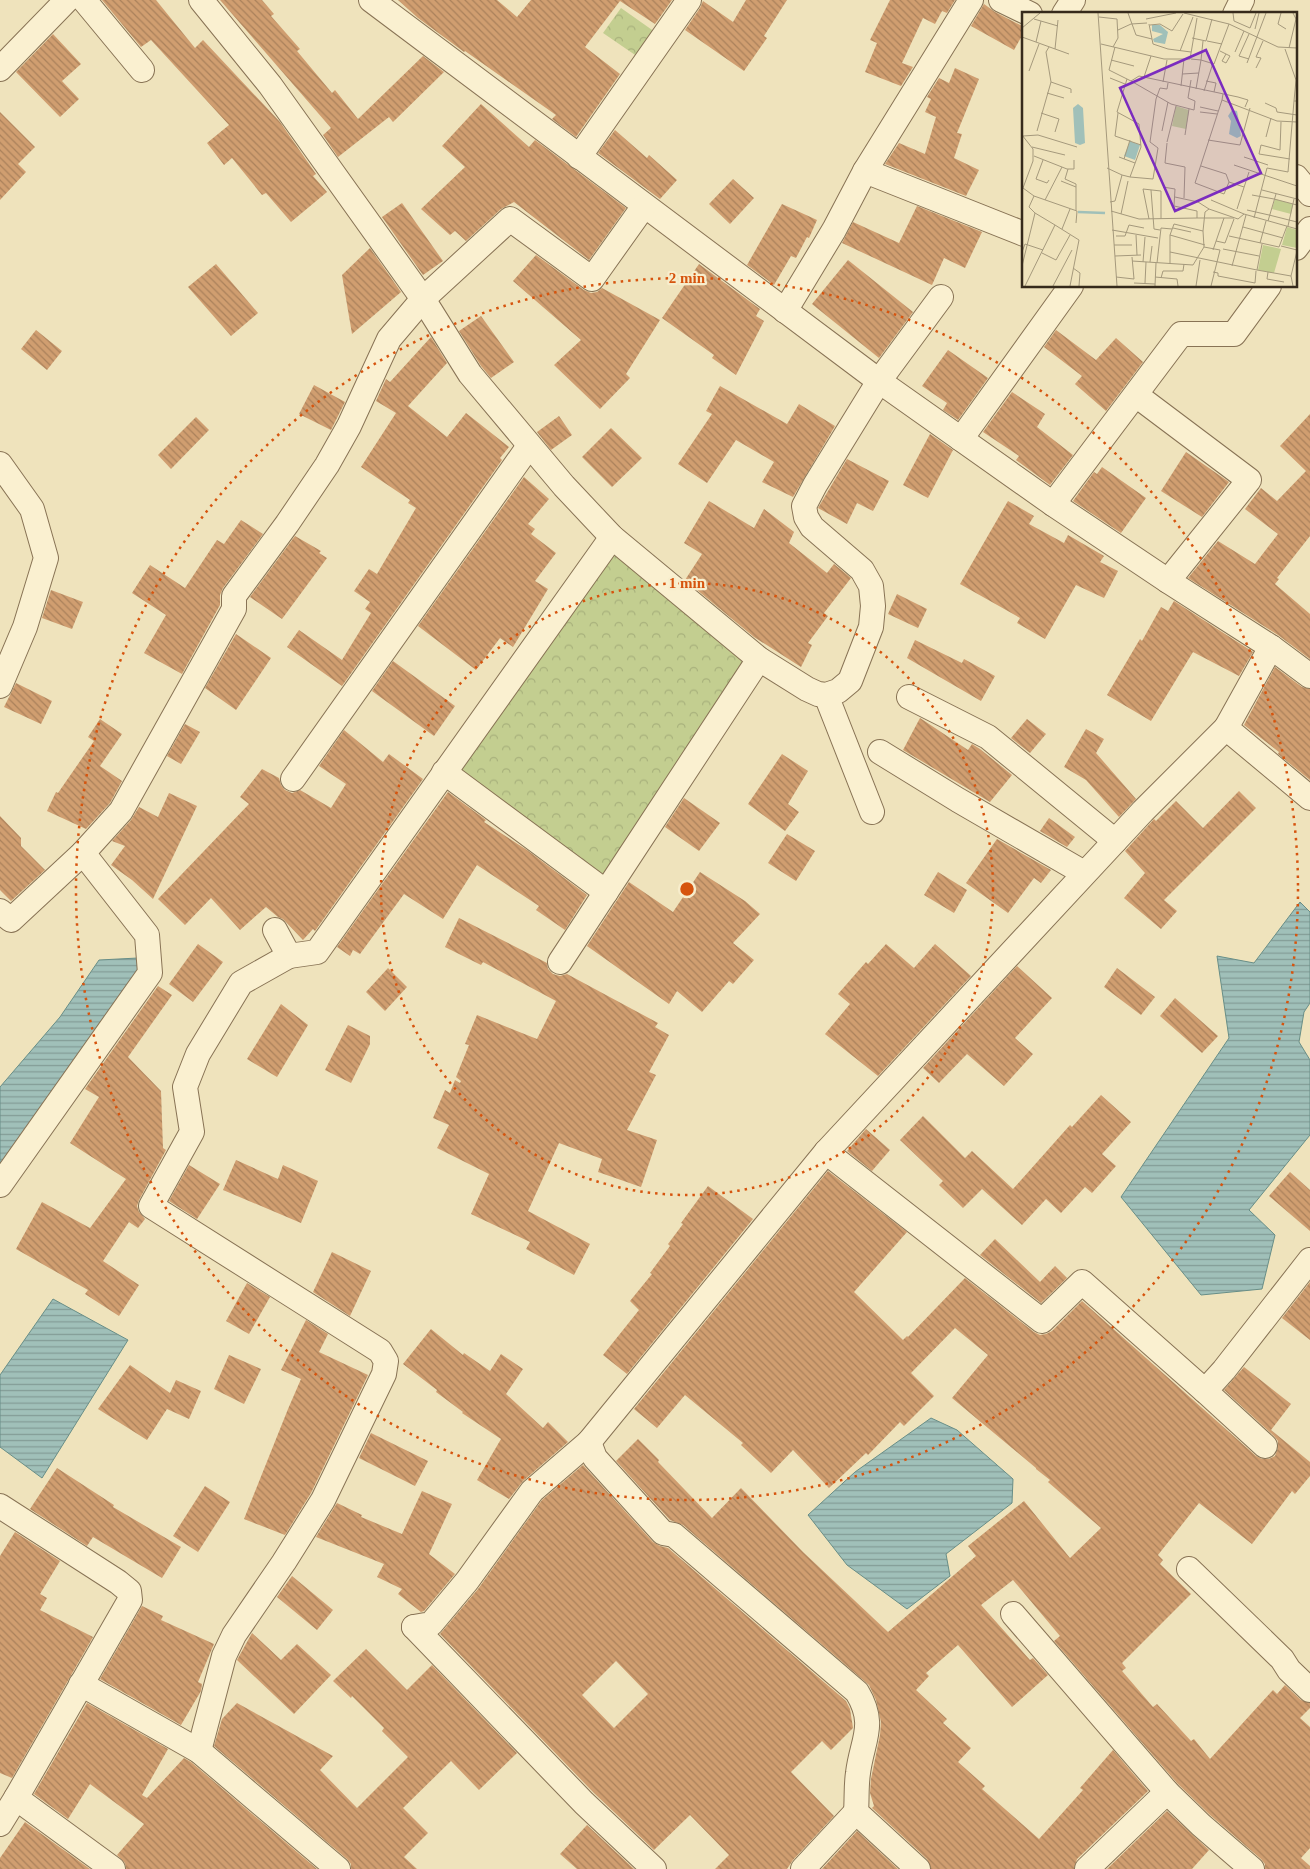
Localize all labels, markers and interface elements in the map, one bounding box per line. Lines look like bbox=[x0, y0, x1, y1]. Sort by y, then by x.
inset map bbox=[1022, 12, 1298, 288]
text: 2 min bbox=[669, 270, 706, 286]
text: 1 min bbox=[669, 575, 706, 591]
centre of rings bbox=[678, 880, 696, 898]

